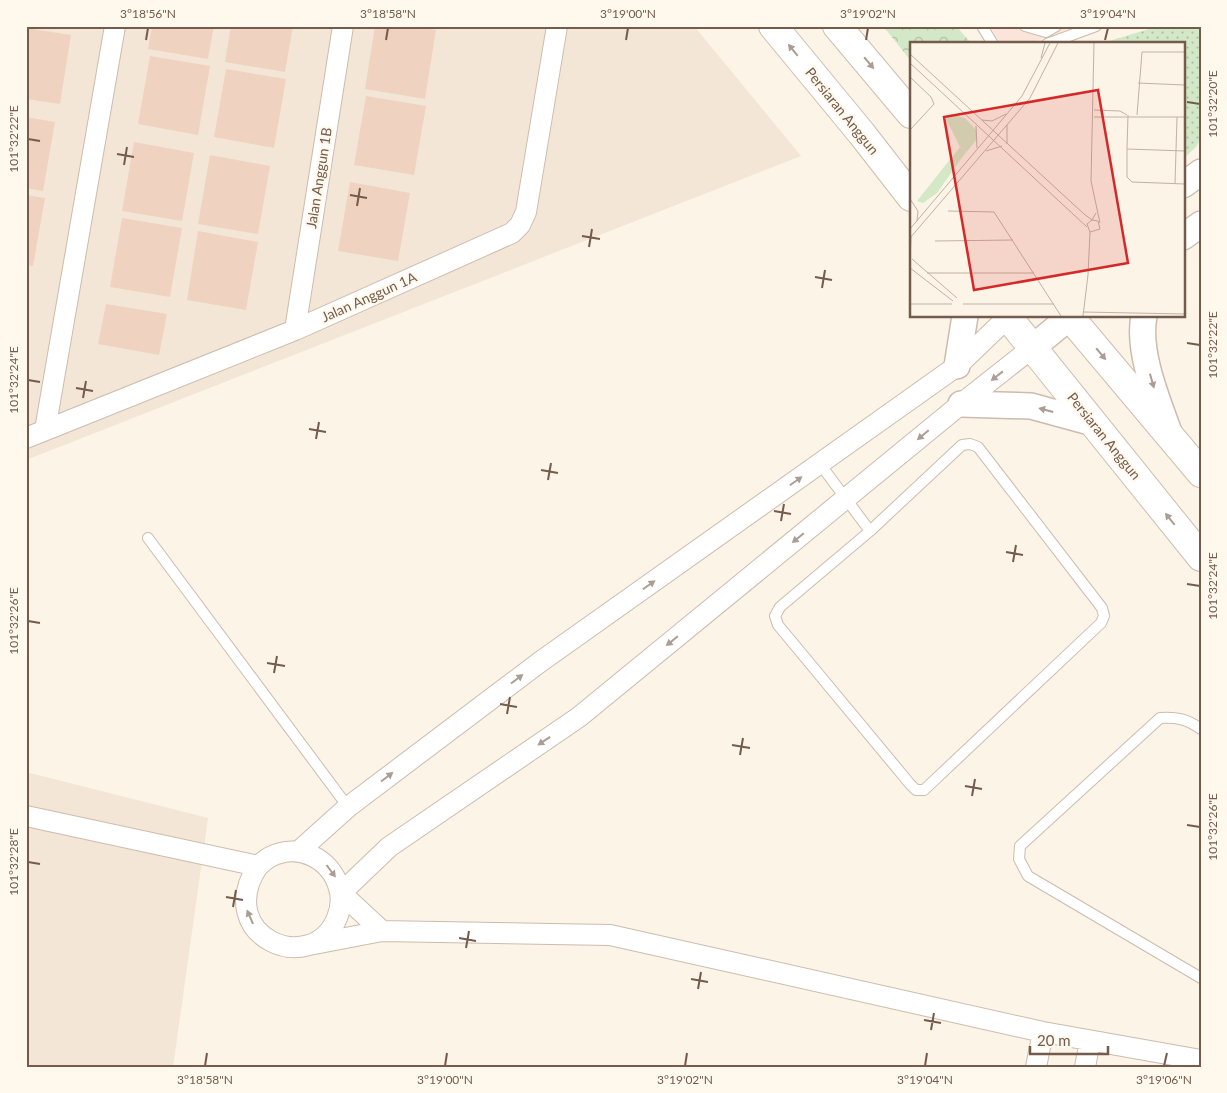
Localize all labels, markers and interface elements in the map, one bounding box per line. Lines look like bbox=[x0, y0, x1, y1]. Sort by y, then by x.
text: 3°18'56"N bbox=[120, 6, 176, 21]
text: 3°18'58"N bbox=[360, 6, 416, 21]
text: 3°19'00"N bbox=[600, 6, 656, 21]
text: 3°19'02"N bbox=[840, 6, 896, 21]
text: 3°19'04"N bbox=[1080, 6, 1136, 21]
inset map bbox=[910, 42, 1184, 318]
one-way arrow bbox=[787, 44, 798, 57]
one-way arrow bbox=[863, 57, 875, 69]
street label: Persiaran Anggun bbox=[802, 64, 883, 158]
text: 101°32'20"E bbox=[1205, 70, 1220, 138]
text: 101°32'22"E bbox=[6, 105, 21, 173]
street label: Jalan Anggun 1B bbox=[302, 126, 335, 230]
street label: Jalan Anggun 1A bbox=[319, 268, 419, 325]
text: 101°32'22"E bbox=[1205, 311, 1220, 379]
text: 101°32'24"E bbox=[6, 346, 21, 414]
one-way arrow bbox=[1096, 348, 1107, 361]
one-way arrow bbox=[991, 371, 1004, 382]
one-way arrow bbox=[1149, 374, 1157, 389]
street label: Persiaran Anggun bbox=[1064, 389, 1145, 483]
one-way arrow bbox=[1039, 406, 1054, 414]
one-way arrow bbox=[917, 430, 930, 441]
one-way arrow bbox=[789, 476, 803, 486]
one-way arrow bbox=[1165, 512, 1176, 525]
one-way arrow bbox=[792, 533, 805, 544]
text: 101°32'24"E bbox=[1205, 552, 1220, 620]
one-way arrow bbox=[642, 580, 656, 590]
text: 101°32'26"E bbox=[6, 587, 21, 655]
one-way arrow bbox=[666, 636, 679, 647]
one-way arrow bbox=[510, 674, 523, 685]
one-way arrow bbox=[537, 736, 551, 746]
one-way arrow bbox=[380, 772, 393, 783]
text: 101°32'26"E bbox=[1205, 793, 1220, 861]
text: 101°32'28"E bbox=[6, 828, 21, 896]
one-way arrow bbox=[326, 864, 336, 878]
one-way arrow bbox=[245, 910, 253, 924]
scale bar bbox=[1030, 1023, 1107, 1055]
text: 20 m bbox=[1037, 1031, 1071, 1049]
text: 3°18'58"N bbox=[177, 1072, 233, 1087]
text: 3°19'00"N bbox=[417, 1072, 473, 1087]
text: 3°19'02"N bbox=[657, 1072, 713, 1087]
text: 3°19'04"N bbox=[897, 1072, 953, 1087]
text: 3°19'06"N bbox=[1136, 1072, 1192, 1087]

